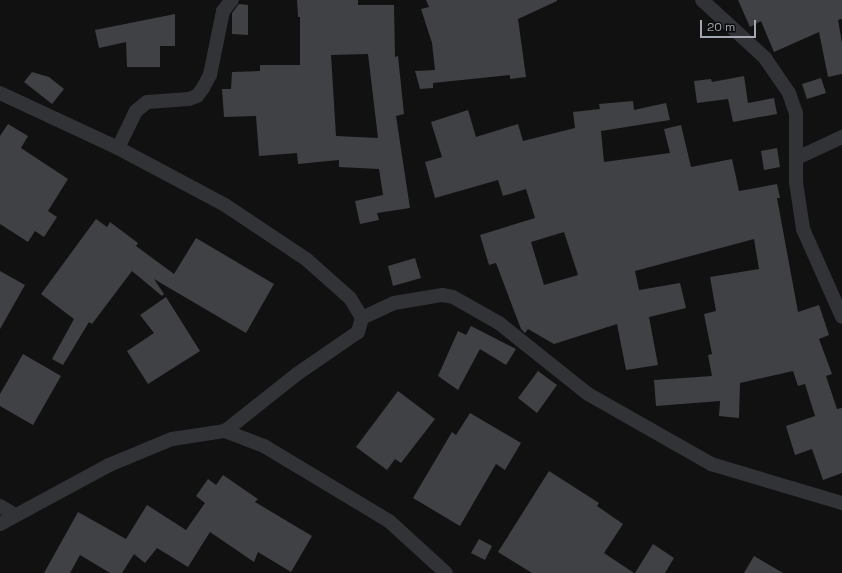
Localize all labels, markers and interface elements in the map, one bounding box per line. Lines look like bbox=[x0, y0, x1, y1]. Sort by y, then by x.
scale bar bbox=[702, 12, 758, 38]
text: 20 m bbox=[707, 19, 735, 35]

